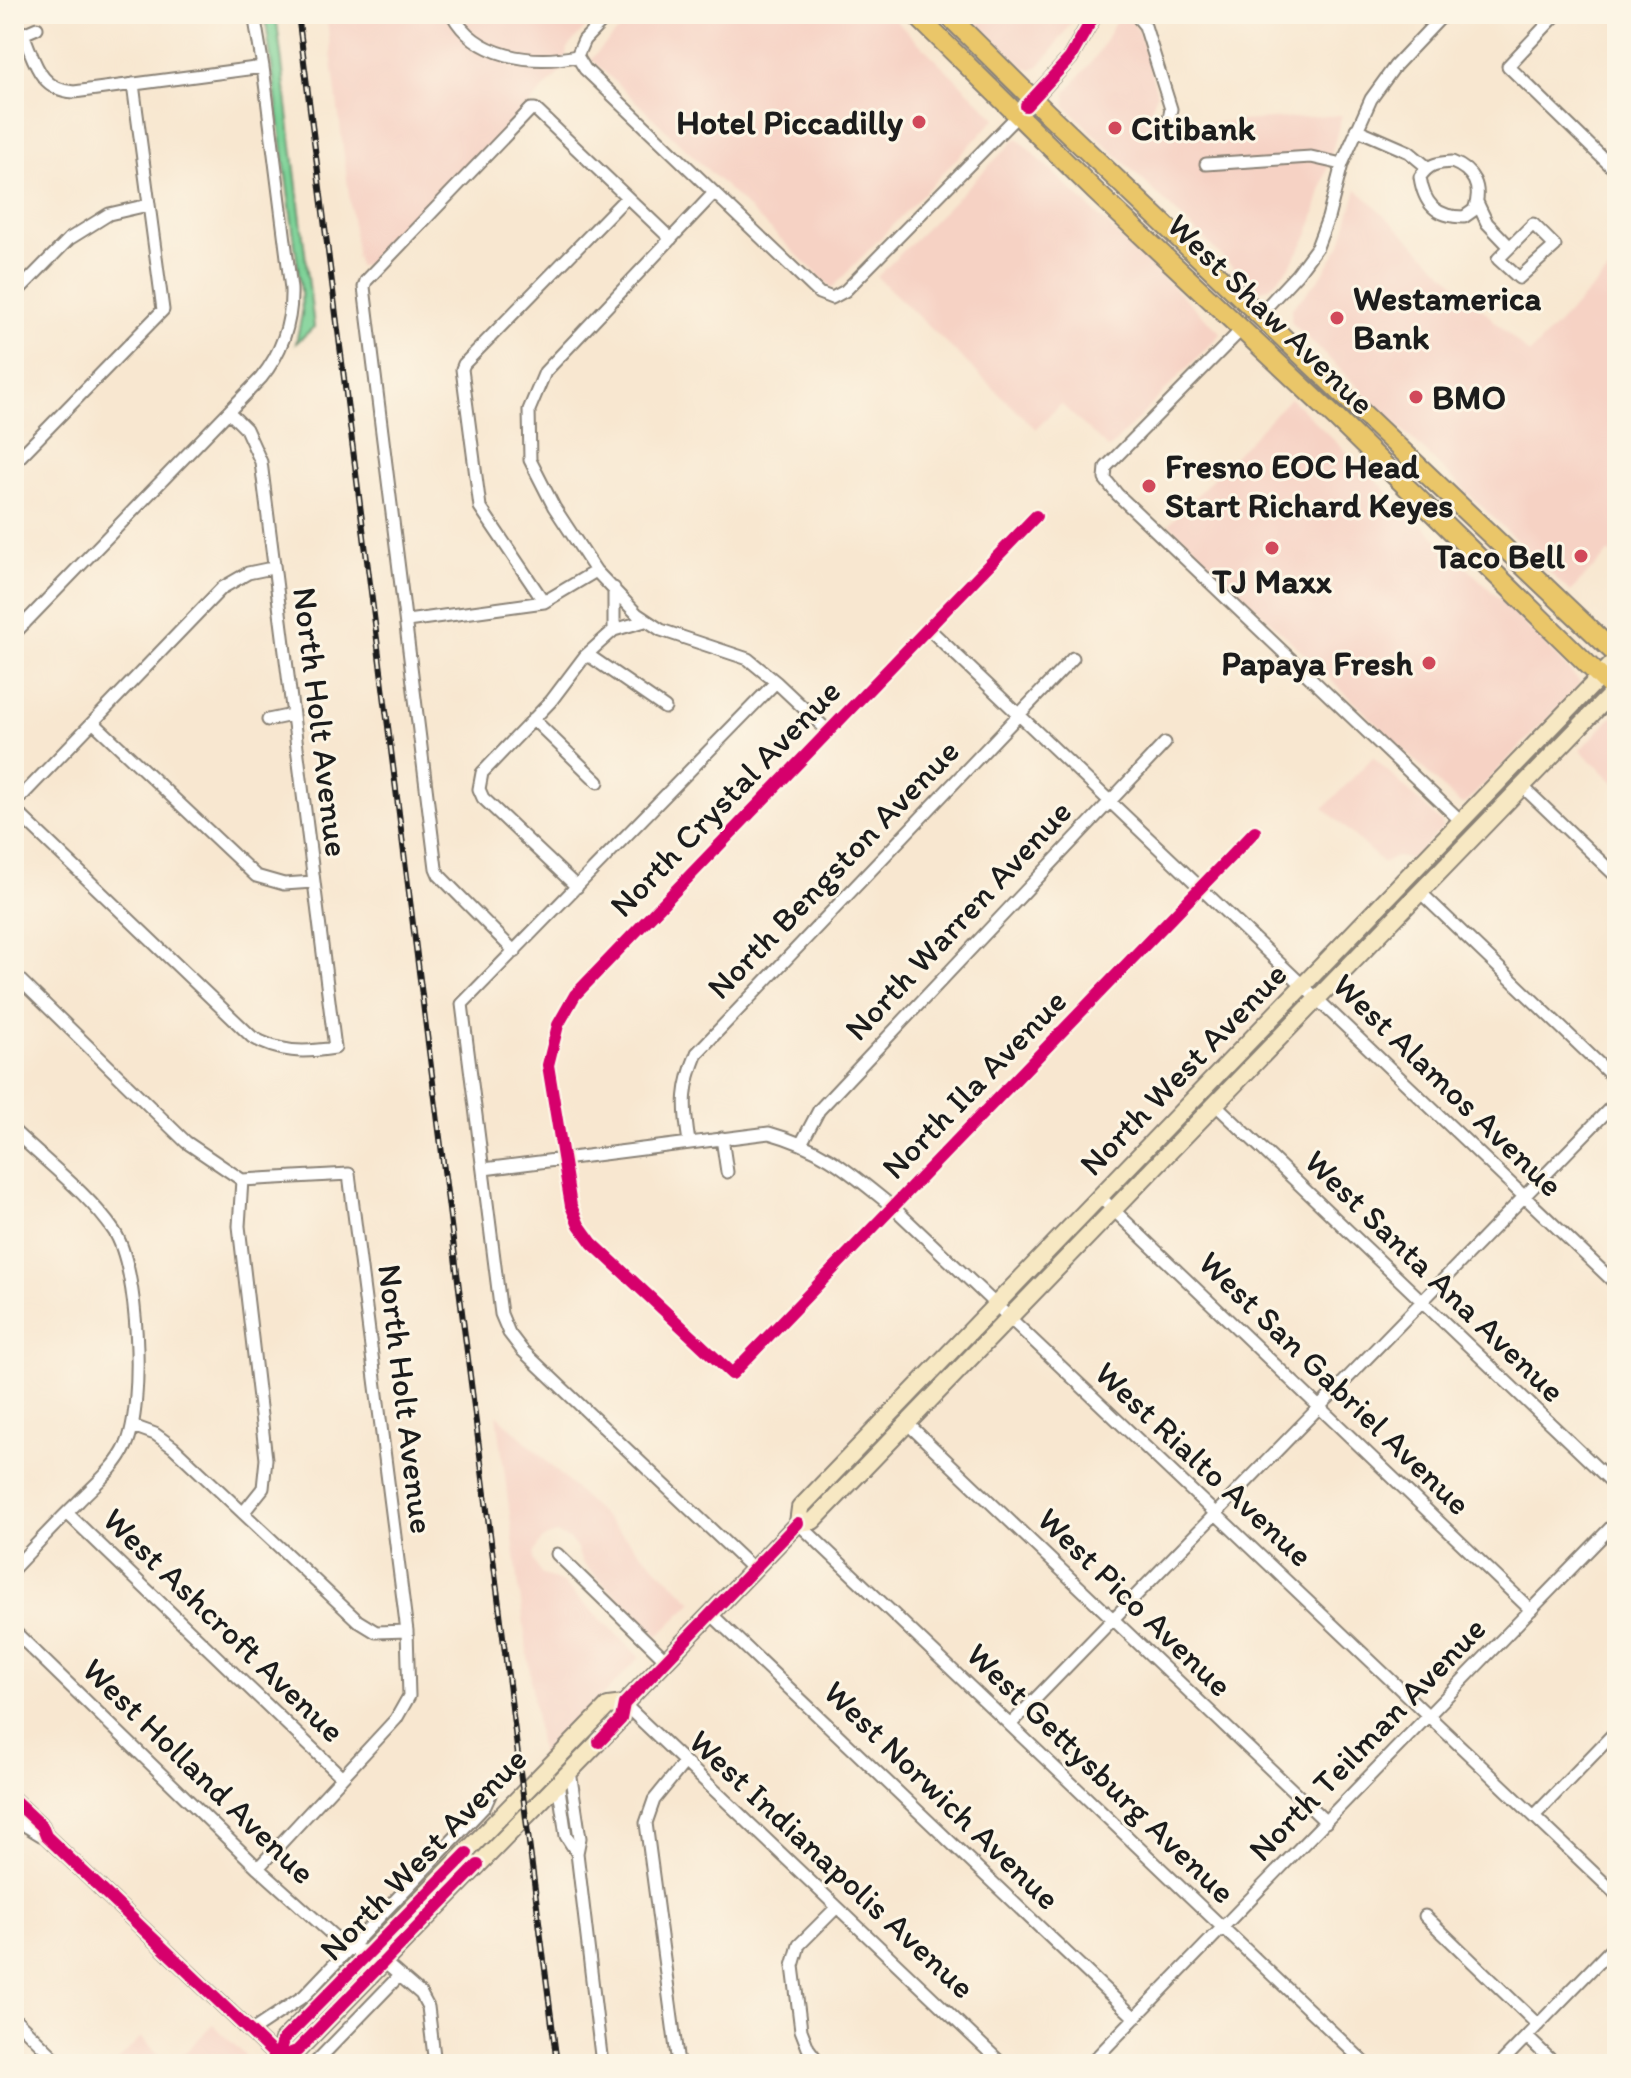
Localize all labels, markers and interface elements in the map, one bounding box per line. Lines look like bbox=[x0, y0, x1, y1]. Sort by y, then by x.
place label: Hotel Piccadilly bbox=[676, 102, 904, 143]
place label: Citibank bbox=[1131, 108, 1256, 149]
marker: Hotel Piccadilly bbox=[910, 113, 928, 131]
marker: Citibank bbox=[1106, 119, 1124, 137]
street label: West Shaw Avenue bbox=[1159, 205, 1383, 423]
place label: Westamerica Bank bbox=[1353, 278, 1541, 358]
marker: Westamerica Bank bbox=[1328, 309, 1346, 327]
place label: BMO bbox=[1432, 377, 1506, 418]
marker: BMO bbox=[1407, 388, 1425, 406]
place label: Fresno EOC Head Start Richard Keyes bbox=[1165, 446, 1454, 526]
marker: Fresno EOC Head Start Richard Keyes bbox=[1140, 477, 1158, 495]
place label: Taco Bell bbox=[1433, 536, 1565, 577]
marker: TJ Maxx bbox=[1263, 539, 1281, 557]
marker: Taco Bell bbox=[1572, 547, 1590, 565]
place label: TJ Maxx bbox=[1211, 561, 1332, 602]
street label: North Holt Avenue bbox=[284, 585, 358, 859]
place label: Papaya Fresh bbox=[1221, 643, 1414, 684]
marker: Papaya Fresh bbox=[1420, 654, 1438, 672]
street label: North Crystal Avenue bbox=[601, 671, 849, 925]
street label: North Bengston Avenue bbox=[698, 731, 968, 1007]
street label: North Warren Avenue bbox=[836, 791, 1080, 1049]
street label: North West Avenue bbox=[1071, 954, 1295, 1184]
street label: West Alamos Avenue bbox=[1324, 965, 1572, 1205]
street label: North Ila Avenue bbox=[873, 981, 1075, 1187]
street label: West Santa Ana Avenue bbox=[1296, 1141, 1574, 1411]
street label: West San Gabriel Avenue bbox=[1190, 1242, 1480, 1524]
street label: North Holt Avenue bbox=[369, 1262, 443, 1536]
street label: West Rialto Avenue bbox=[1087, 1353, 1321, 1575]
street label: West Ashcroft Avenue bbox=[95, 1499, 353, 1751]
street label: West Pico Avenue bbox=[1029, 1499, 1241, 1705]
street label: North Teilman Avenue bbox=[1240, 1608, 1494, 1870]
street label: West Gettysburg Avenue bbox=[958, 1634, 1244, 1912]
street label: West Holland Avenue bbox=[74, 1649, 324, 1893]
street label: West Norwich Avenue bbox=[815, 1672, 1069, 1918]
street label: West Indianapolis Avenue bbox=[680, 1721, 984, 2007]
street label: North West Avenue bbox=[311, 1739, 535, 1969]

